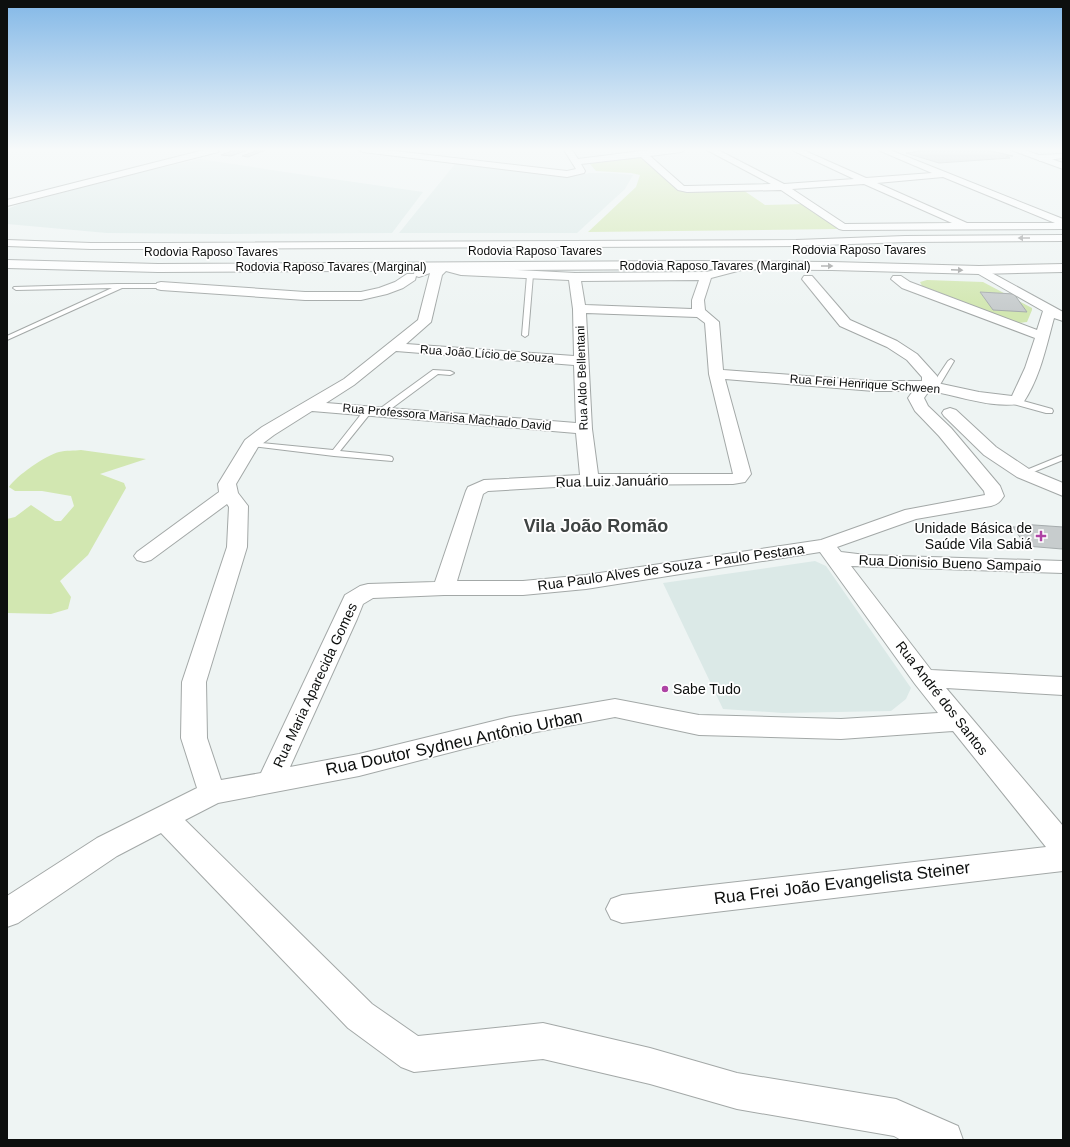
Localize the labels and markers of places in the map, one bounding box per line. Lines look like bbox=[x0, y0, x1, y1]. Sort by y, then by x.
place label: Unidade Básica de Saúde Vila Sabiá bbox=[914, 520, 1032, 552]
marker: Unidade Básica de Saúde Vila Sabiá bbox=[1035, 530, 1047, 542]
place label: Sabe Tudo bbox=[673, 681, 741, 697]
marker: Sabe Tudo bbox=[660, 684, 670, 694]

